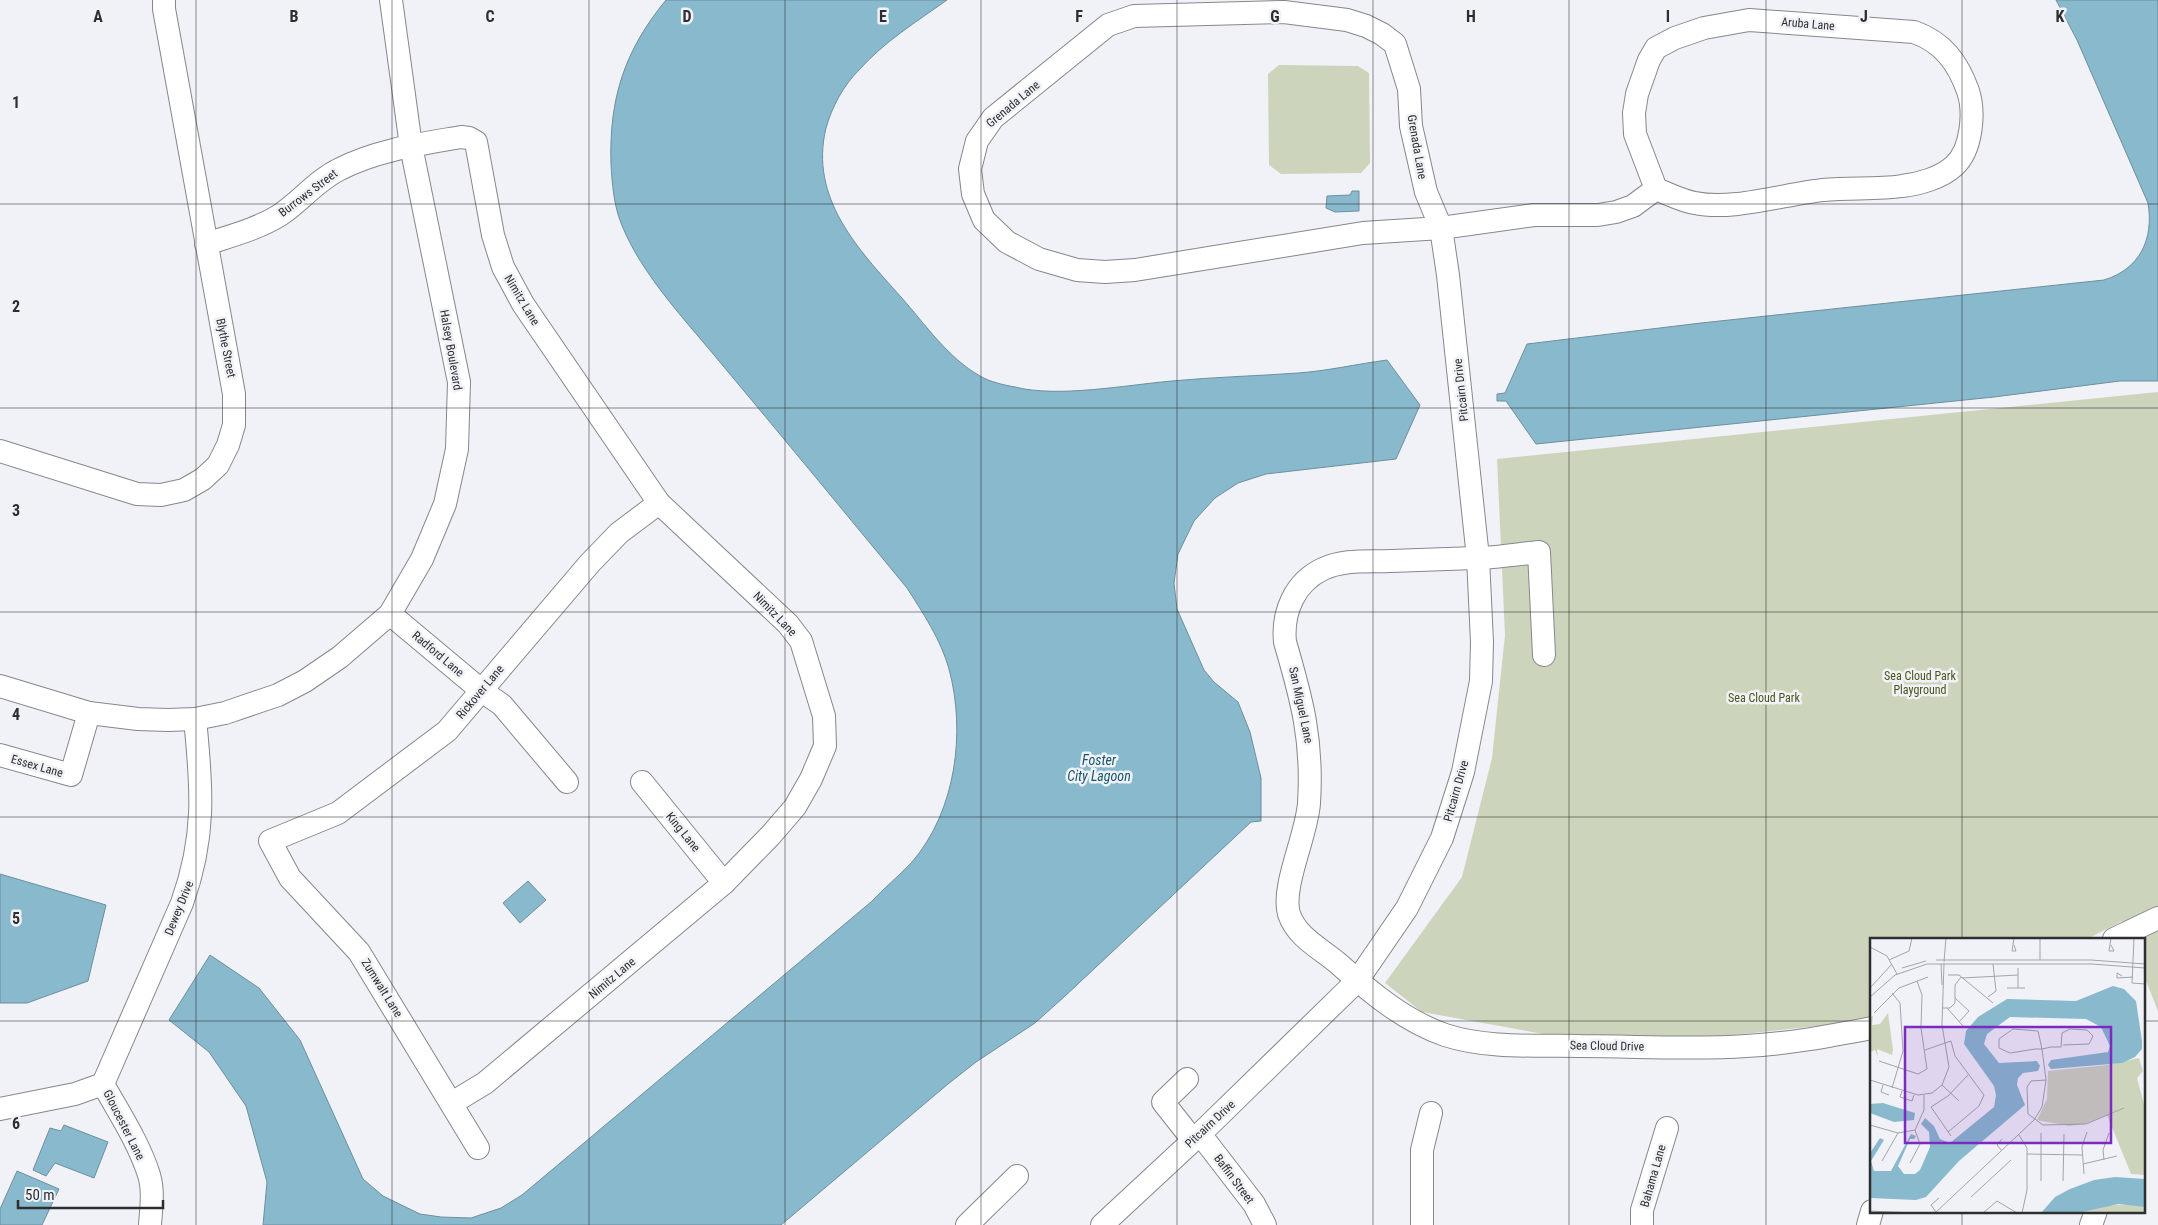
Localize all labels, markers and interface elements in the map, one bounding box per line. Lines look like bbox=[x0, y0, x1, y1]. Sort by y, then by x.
text: A bbox=[93, 7, 103, 26]
text: B bbox=[290, 7, 299, 26]
text: C bbox=[485, 7, 495, 26]
text: D bbox=[682, 7, 692, 26]
text: E bbox=[879, 7, 887, 26]
text: F bbox=[1075, 7, 1083, 26]
text: G bbox=[1270, 7, 1280, 26]
text: H bbox=[1466, 7, 1476, 26]
text: I bbox=[1666, 7, 1670, 26]
text: J bbox=[1860, 7, 1868, 26]
text: K bbox=[2056, 7, 2065, 26]
street label: Aruba Lane bbox=[1781, 15, 1836, 33]
street label: Grenada Lane bbox=[984, 77, 1043, 130]
text: 1 bbox=[12, 93, 20, 112]
street label: Grenada Lane bbox=[1404, 114, 1430, 181]
street label: Burrows Street bbox=[276, 166, 340, 220]
street label: Nimitz Lane bbox=[501, 272, 543, 328]
text: 2 bbox=[12, 297, 20, 316]
street label: Halsey Boulevard bbox=[437, 309, 465, 391]
street label: Blythe Street bbox=[213, 317, 239, 379]
street label: Pitcairn Drive bbox=[1451, 357, 1471, 422]
text: 3 bbox=[12, 501, 20, 520]
street label: Nimitz Lane bbox=[750, 589, 800, 639]
street label: Radford Lane bbox=[409, 628, 467, 680]
street label: Rickover Lane bbox=[453, 662, 507, 722]
street label: San Miguel Lane bbox=[1286, 665, 1316, 745]
park label: Sea Cloud Park Playground bbox=[1884, 669, 1957, 697]
park label: Sea Cloud Park bbox=[1728, 691, 1801, 705]
text: 4 bbox=[12, 705, 20, 724]
street label: Essex Lane bbox=[9, 752, 65, 780]
water label: Foster City Lagoon bbox=[1067, 752, 1131, 784]
street label: Pitcairn Drive bbox=[1441, 758, 1472, 823]
street label: King Lane bbox=[663, 809, 703, 855]
street label: Dewey Drive bbox=[162, 878, 196, 937]
text: 5 bbox=[12, 909, 20, 928]
inset map bbox=[1870, 938, 2146, 1212]
street label: Nimitz Lane bbox=[586, 954, 638, 1002]
street label: Zumwalt Lane bbox=[358, 956, 406, 1020]
street label: Sea Cloud Drive bbox=[1570, 1038, 1645, 1054]
street label: Gloucester Lane bbox=[100, 1088, 148, 1163]
street label: Pitcairn Drive bbox=[1182, 1097, 1238, 1151]
text: 6 bbox=[12, 1114, 20, 1133]
street label: Bahama Lane bbox=[1637, 1143, 1669, 1209]
street label: Baffin Street bbox=[1211, 1152, 1257, 1207]
scale bar bbox=[18, 1178, 162, 1210]
text: 50 m bbox=[25, 1186, 55, 1204]

